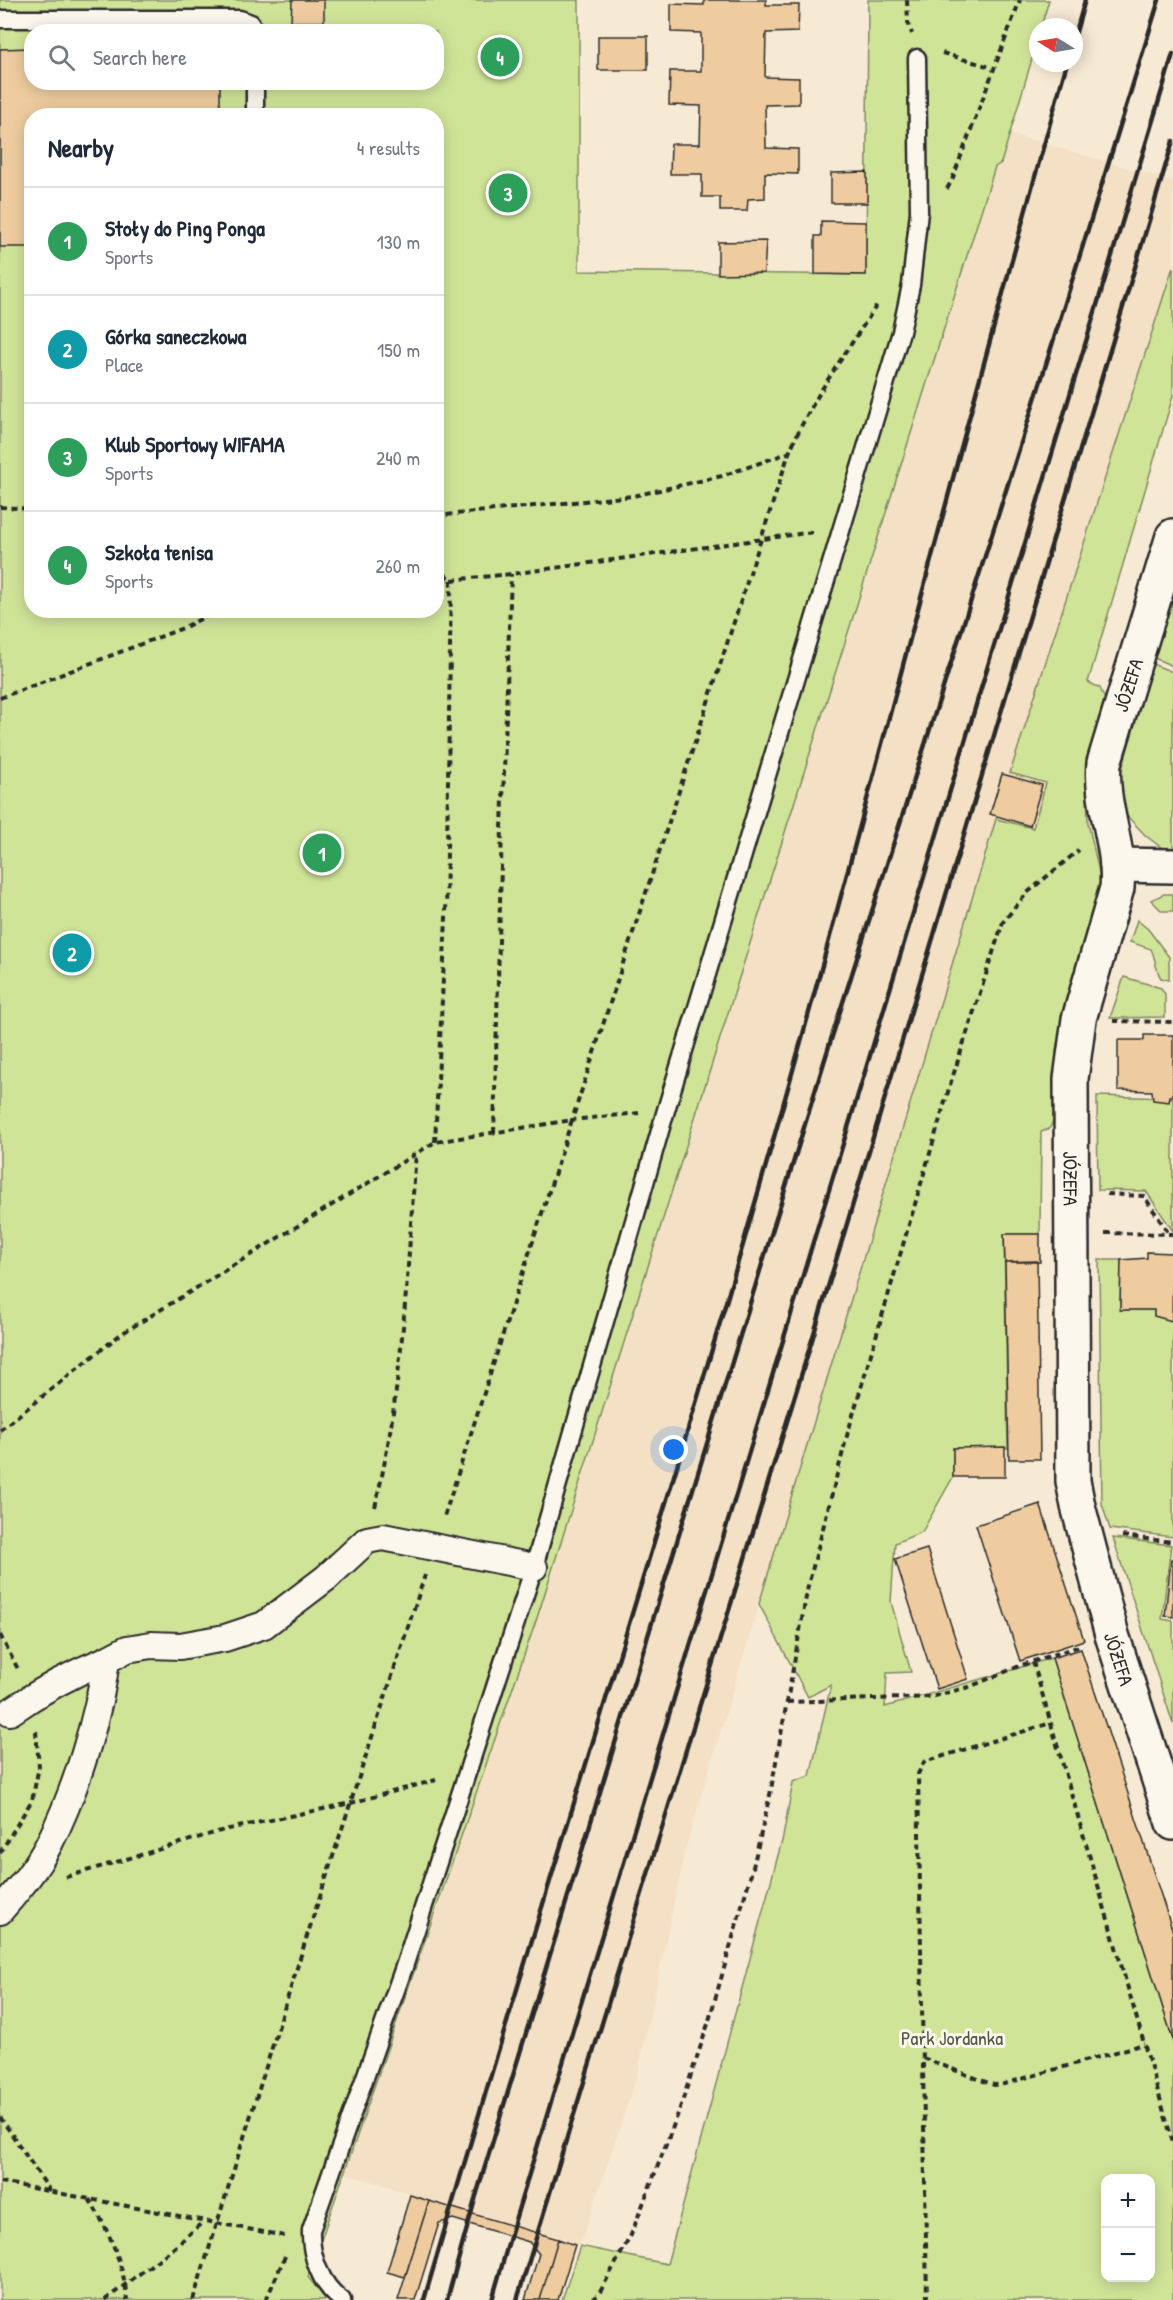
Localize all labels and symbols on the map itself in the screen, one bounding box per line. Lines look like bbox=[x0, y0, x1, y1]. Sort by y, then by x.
north arrow bbox=[1029, 18, 1083, 72]
pin: 4 bbox=[480, 34, 520, 80]
pin: 3 bbox=[488, 170, 528, 216]
street label: JÓZEFA bbox=[1107, 655, 1149, 715]
pin: 1 bbox=[302, 830, 342, 876]
pin: 2 bbox=[52, 930, 92, 976]
street label: JÓZEFA bbox=[1058, 1151, 1085, 1206]
your location bbox=[659, 1435, 688, 1464]
street label: JÓZEFA bbox=[1098, 1628, 1141, 1689]
park label: Park Jordanka bbox=[901, 2024, 1003, 2051]

